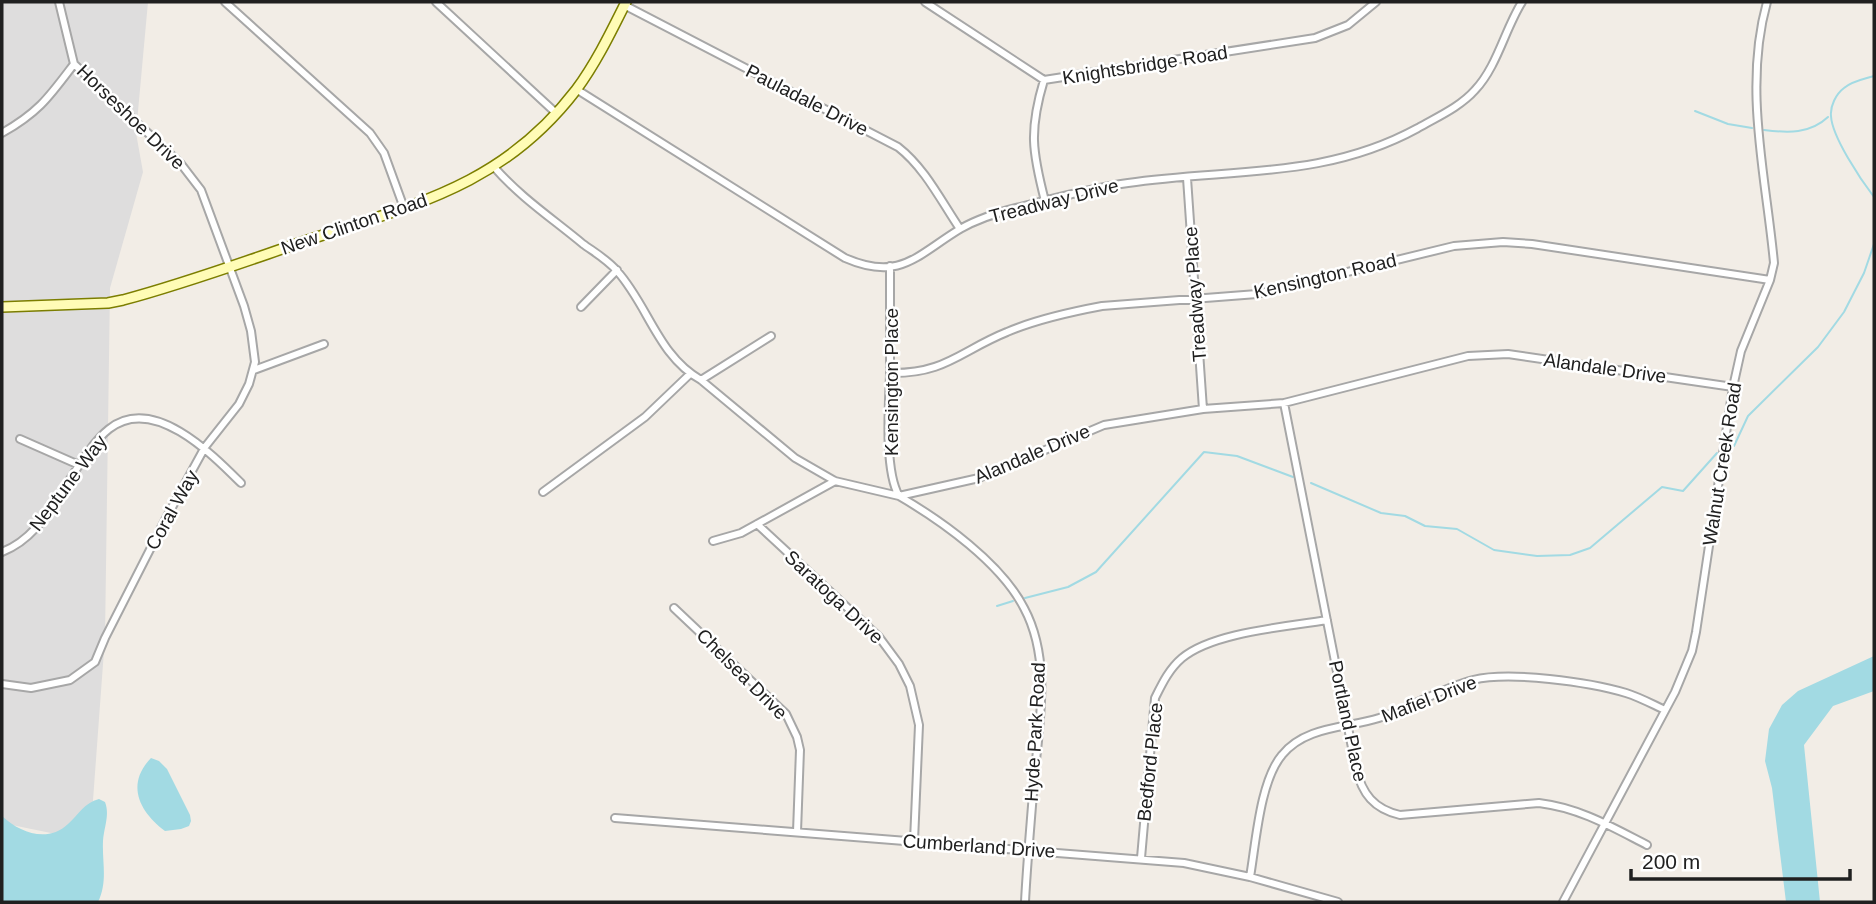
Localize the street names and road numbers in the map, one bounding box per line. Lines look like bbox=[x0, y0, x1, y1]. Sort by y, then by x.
street label: Knightsbridge Road bbox=[1061, 42, 1229, 88]
street label: Horseshoe Drive bbox=[73, 60, 189, 174]
street label: Pauladale Drive bbox=[742, 60, 872, 140]
street label: Treadway Drive bbox=[987, 175, 1121, 227]
street label: New Clinton Road bbox=[278, 189, 430, 259]
street label: Treadway Place bbox=[1180, 226, 1210, 362]
street label: Kensington Road bbox=[1252, 249, 1398, 303]
street label: Kensington Place bbox=[881, 308, 902, 456]
street label: Alandale Drive bbox=[1542, 349, 1668, 387]
street label: Walnut Creek Road bbox=[1699, 381, 1745, 547]
street label: Alandale Drive bbox=[971, 420, 1093, 488]
street label: Neptune Way bbox=[25, 431, 111, 535]
street label: Coral Way bbox=[141, 466, 203, 554]
street label: Saratoga Drive bbox=[780, 546, 888, 648]
street label: Chelsea Drive bbox=[692, 624, 792, 724]
street label: Portland Place bbox=[1325, 658, 1371, 784]
street label: Hyde Park Road bbox=[1021, 662, 1049, 802]
street label: Mafiel Drive bbox=[1378, 671, 1480, 727]
street label: Bedford Place bbox=[1133, 702, 1167, 822]
street label: Cumberland Drive bbox=[902, 830, 1056, 862]

